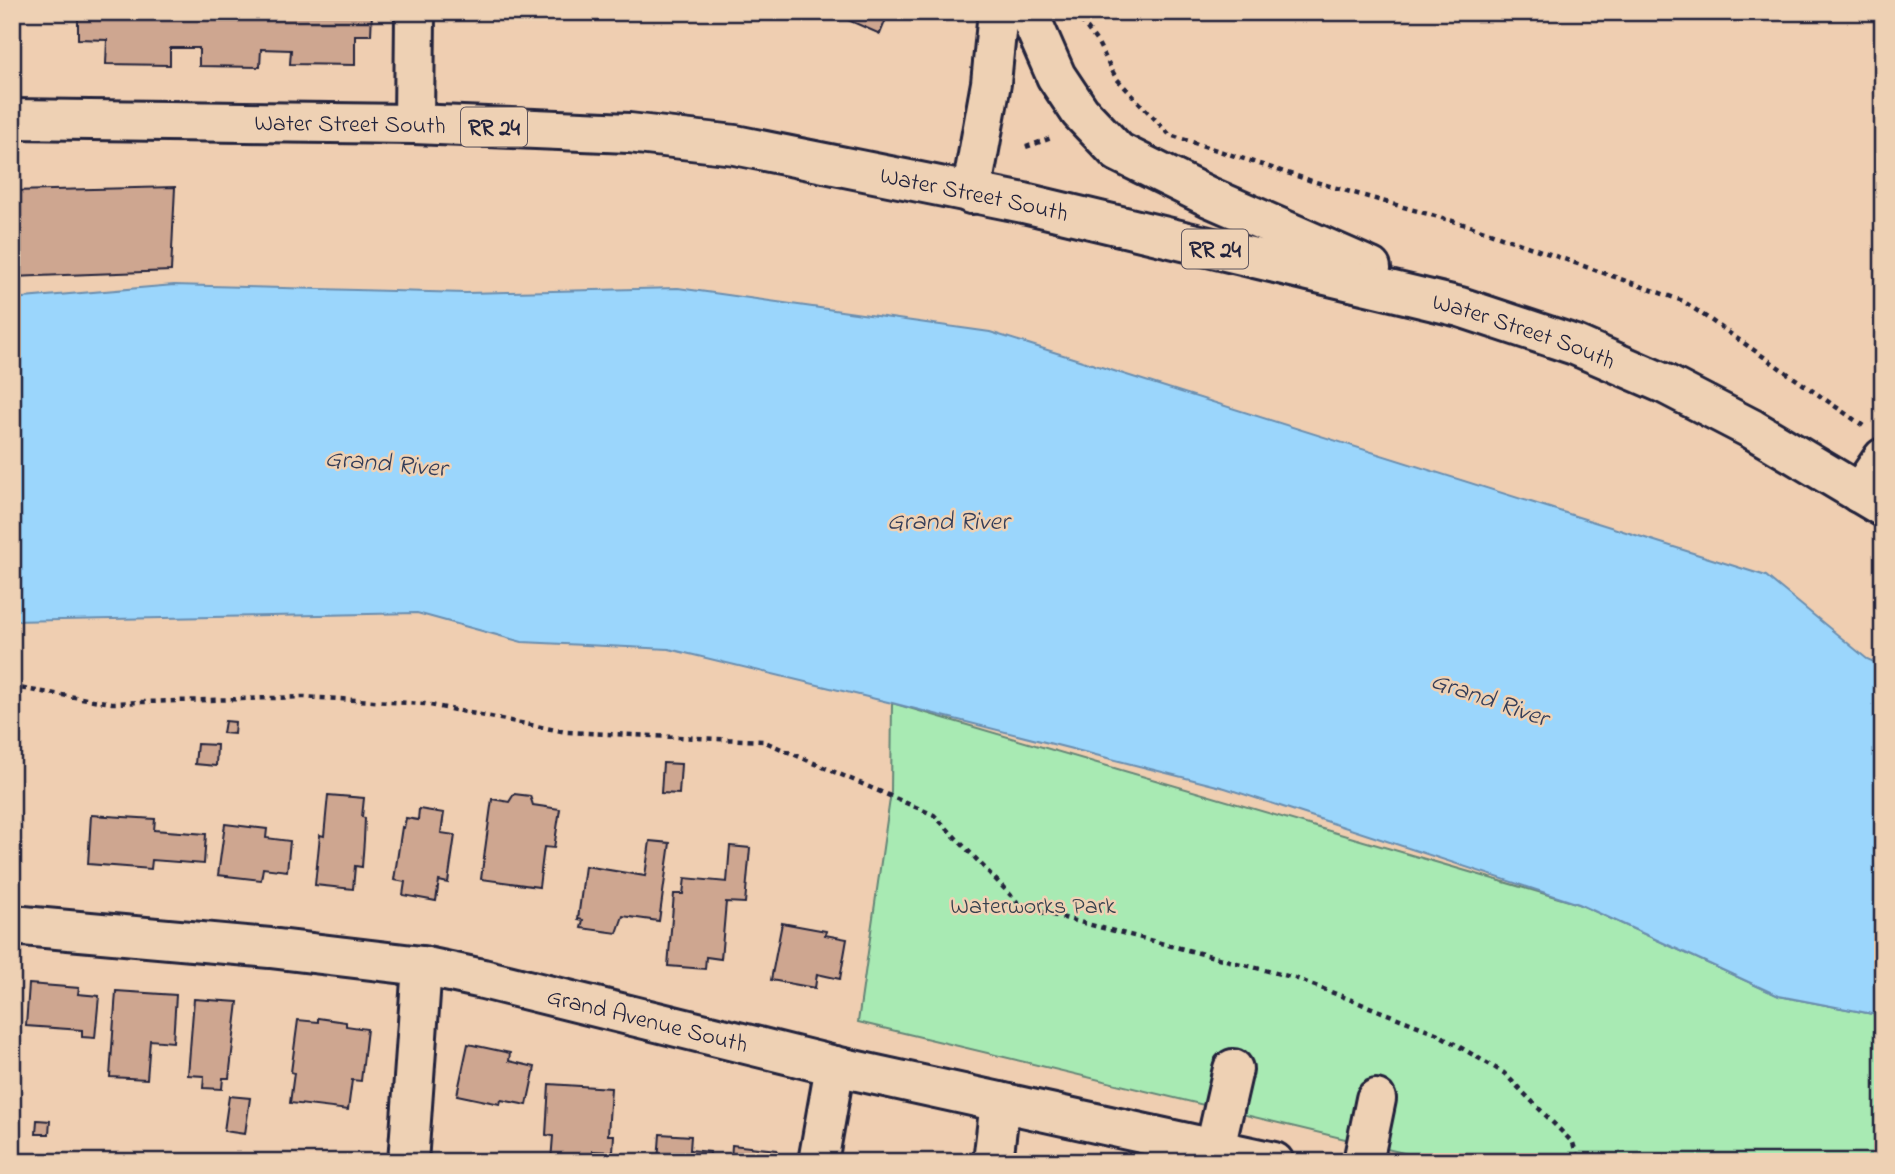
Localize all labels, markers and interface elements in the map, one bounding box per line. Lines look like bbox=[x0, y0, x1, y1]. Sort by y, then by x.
street label: Water Street South bbox=[254, 107, 446, 145]
road number: RR 24 bbox=[461, 108, 527, 146]
street label: Water Street South bbox=[877, 159, 1071, 233]
road number: RR 24 bbox=[1182, 230, 1248, 268]
street label: Water Street South bbox=[1428, 286, 1620, 380]
water label: Grand River bbox=[323, 441, 451, 489]
water label: Grand River bbox=[887, 504, 1012, 542]
water label: Grand River bbox=[1425, 663, 1556, 740]
park label: Waterworks Park bbox=[950, 890, 1116, 925]
street label: Grand Avenue South bbox=[543, 980, 751, 1064]

